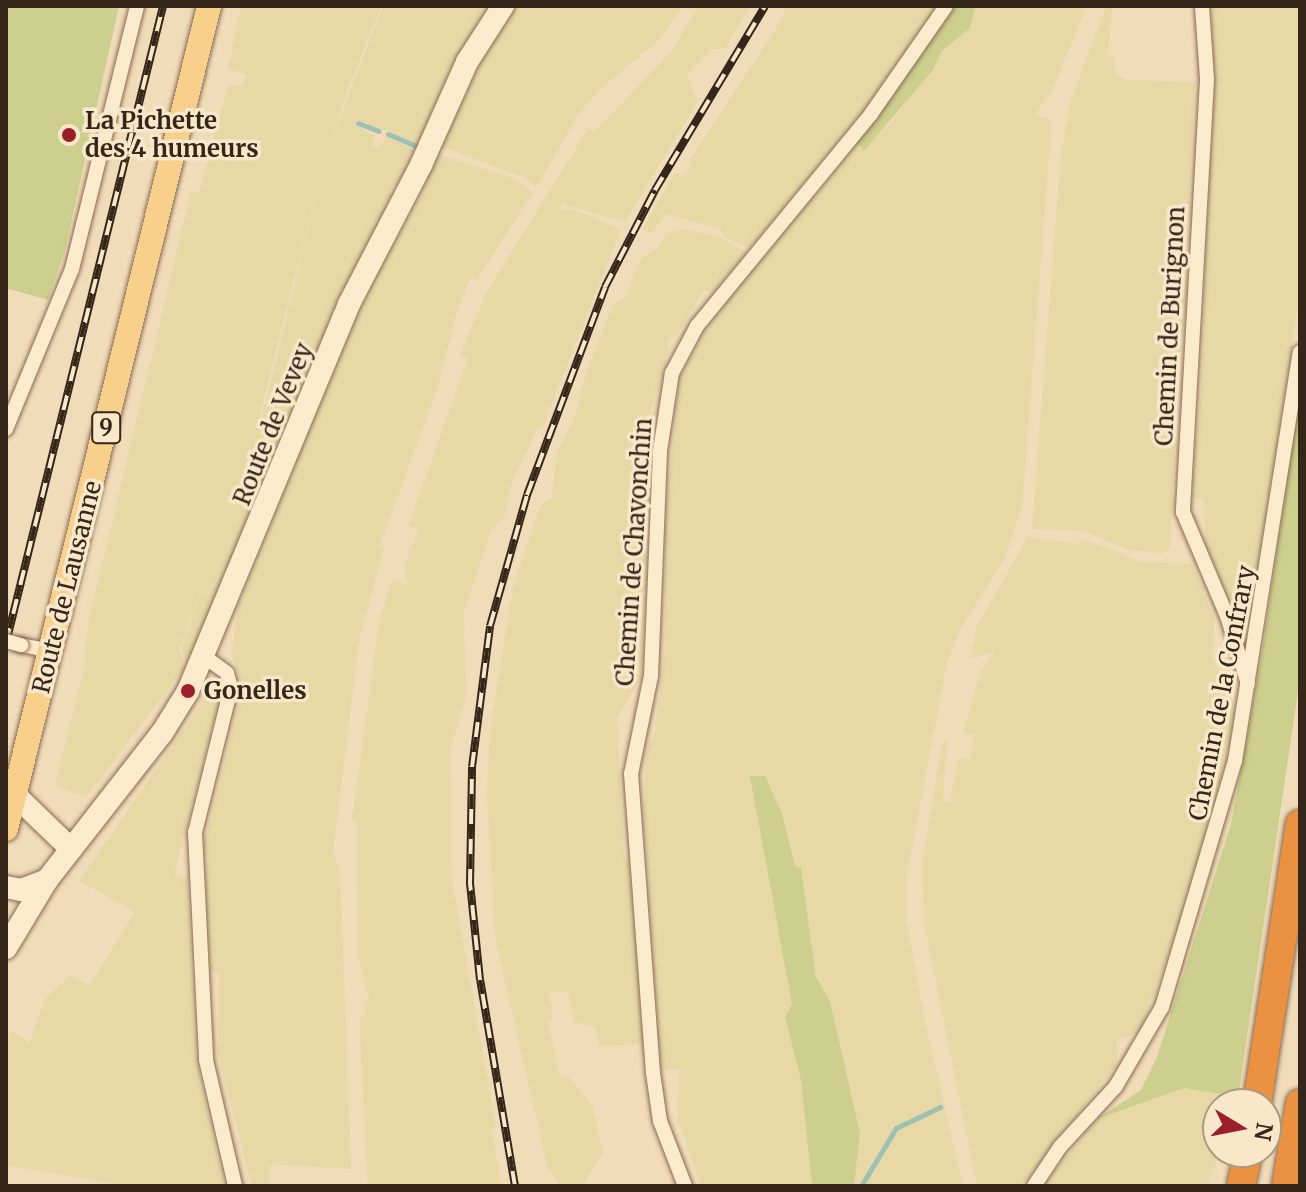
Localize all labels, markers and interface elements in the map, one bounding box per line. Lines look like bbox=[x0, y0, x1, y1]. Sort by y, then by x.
place label: La Pichette des 4 humeurs bbox=[85, 107, 259, 163]
marker: La Pichette des 4 humeurs bbox=[60, 126, 78, 144]
street label: Chemin de Burignon bbox=[1149, 205, 1191, 447]
street label: Route de Vevey bbox=[227, 339, 319, 509]
road number: 9 bbox=[90, 410, 122, 446]
street label: Chemin de Chavonchin bbox=[610, 417, 658, 687]
street label: Route de Lausanne bbox=[27, 478, 107, 696]
street label: Chemin de la Confrary bbox=[1183, 563, 1261, 823]
place label: Gonelles bbox=[204, 677, 307, 705]
marker: Gonelles bbox=[179, 682, 197, 700]
north arrow bbox=[1202, 1088, 1282, 1168]
text: N bbox=[1248, 1121, 1279, 1143]

